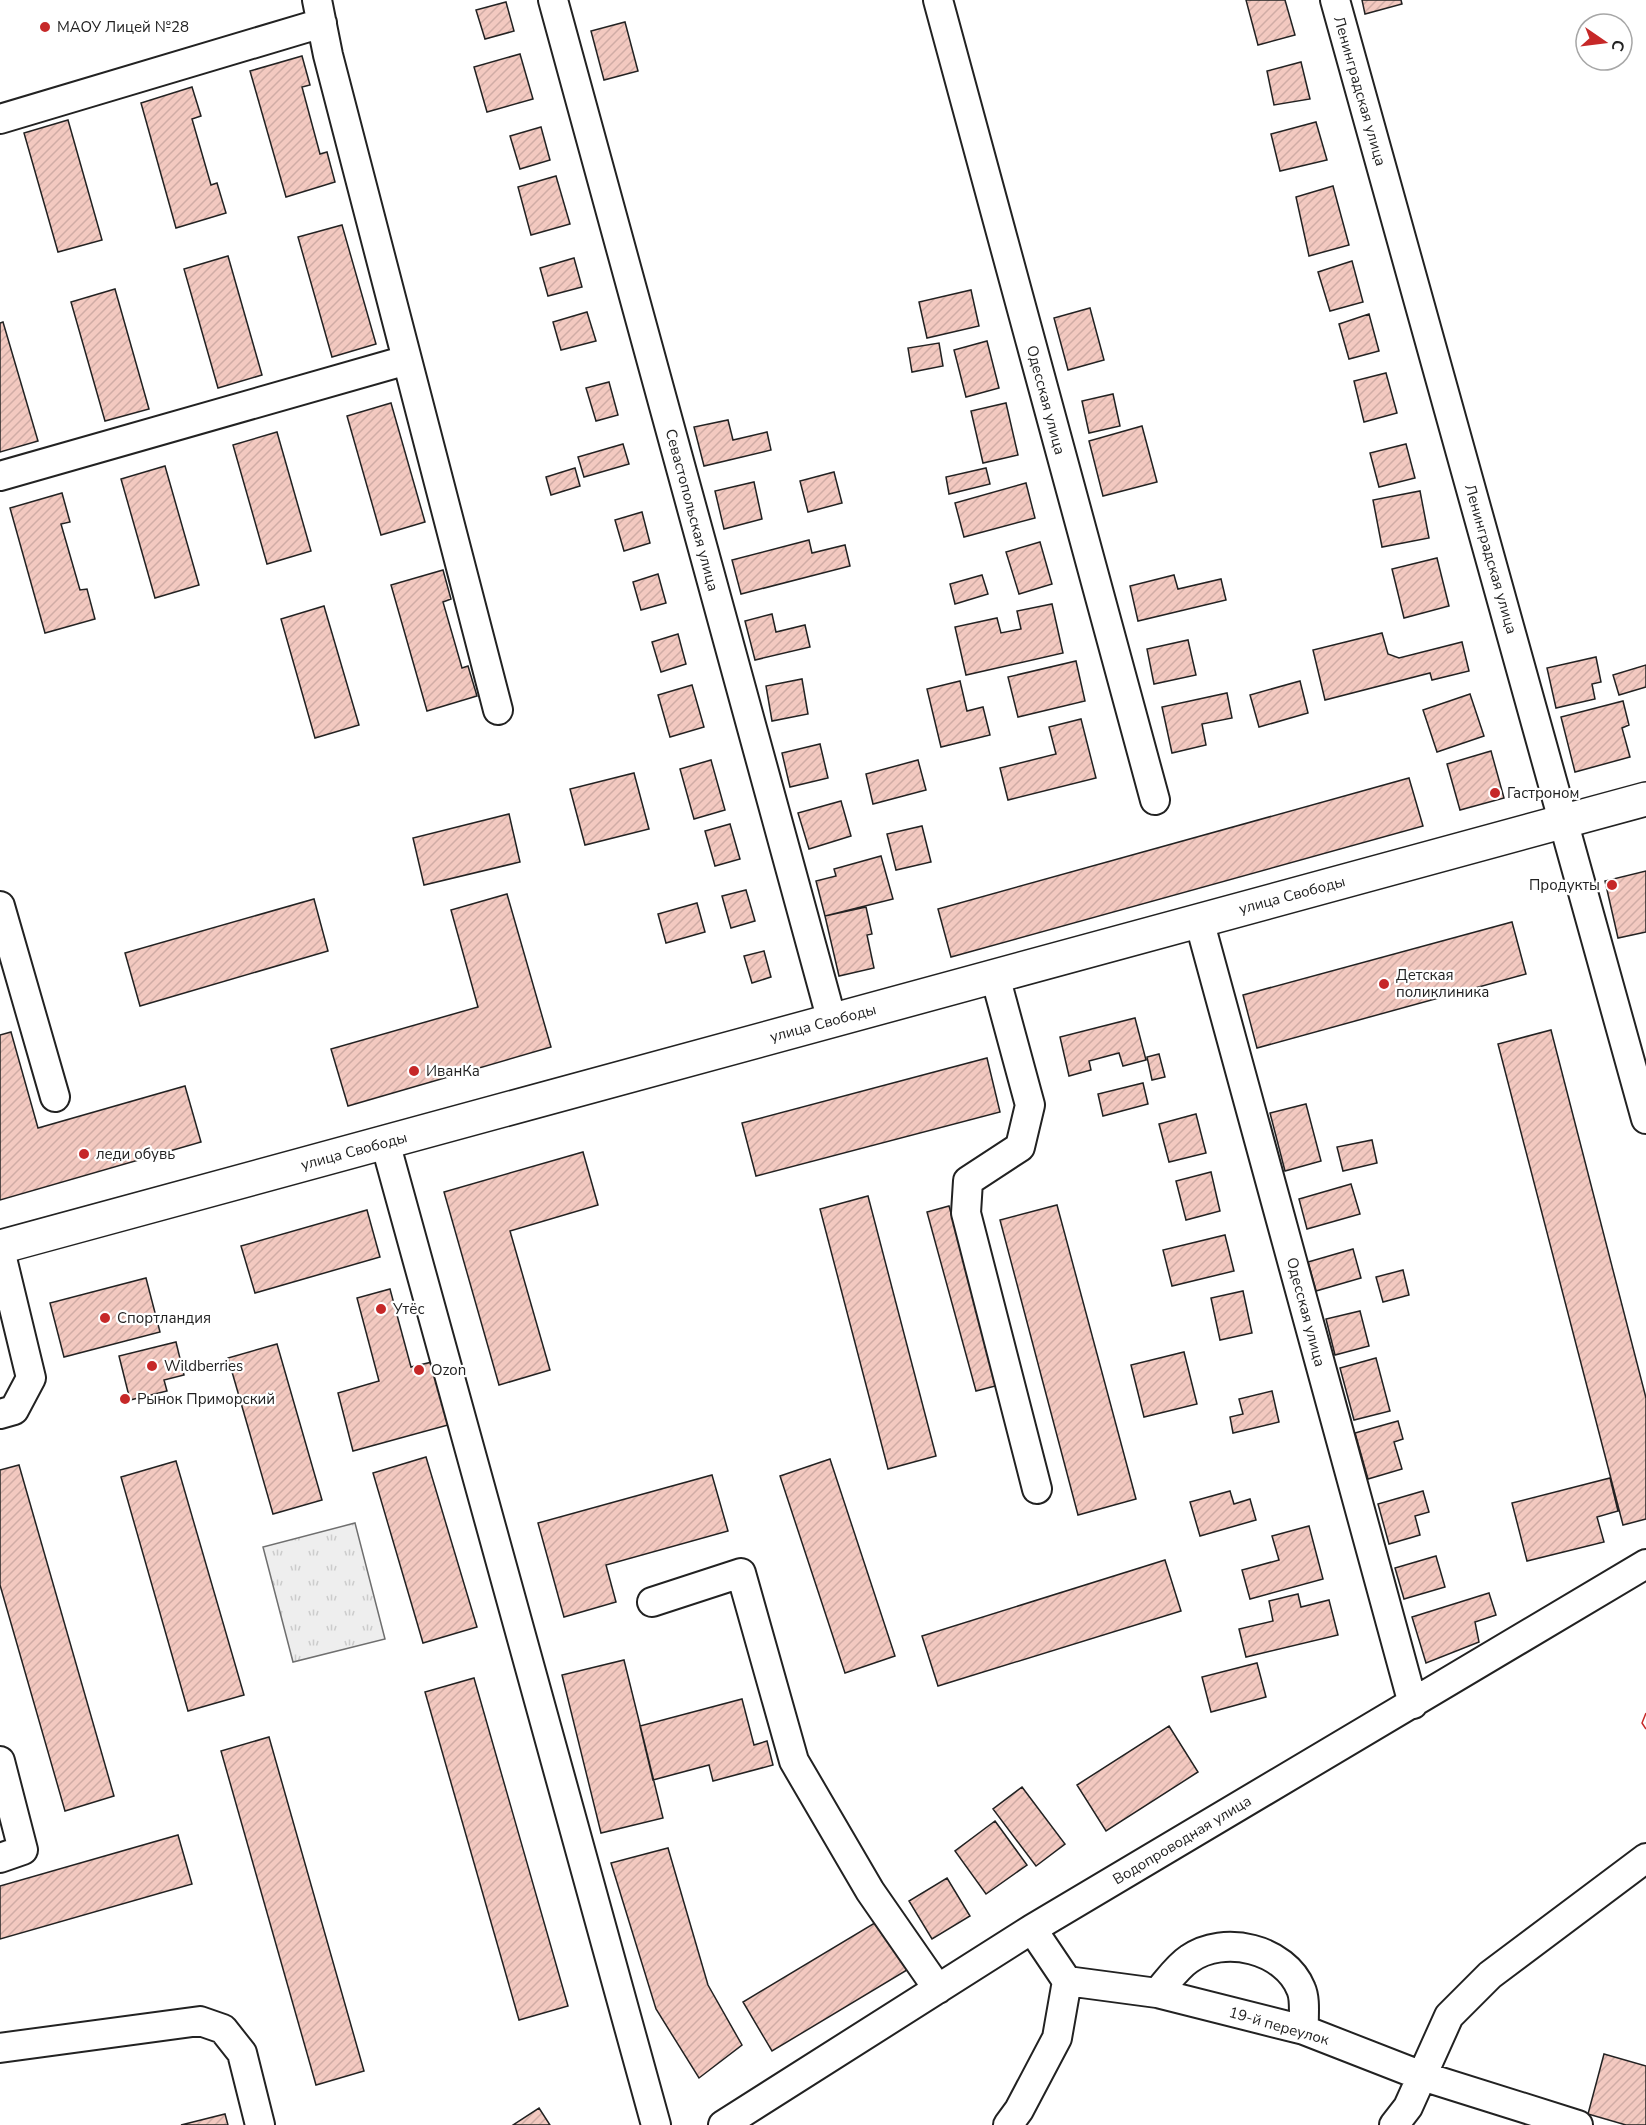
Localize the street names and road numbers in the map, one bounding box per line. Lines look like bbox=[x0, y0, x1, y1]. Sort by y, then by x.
street label: Ленинградская улица bbox=[1329, 14, 1391, 168]
street label: Одесская улица bbox=[1022, 343, 1070, 457]
street label: Севастопольская улица bbox=[661, 427, 723, 593]
street label: Ленинградская улица bbox=[1460, 482, 1522, 636]
street label: улица Свободы bbox=[1237, 871, 1347, 919]
street label: улица Свободы bbox=[768, 999, 878, 1047]
street label: улица Свободы bbox=[299, 1127, 409, 1175]
street label: Одесская улица bbox=[1282, 1255, 1330, 1369]
street label: Водопроводная улица bbox=[1109, 1791, 1255, 1889]
street label: 19-й переулок bbox=[1227, 2002, 1331, 2050]

